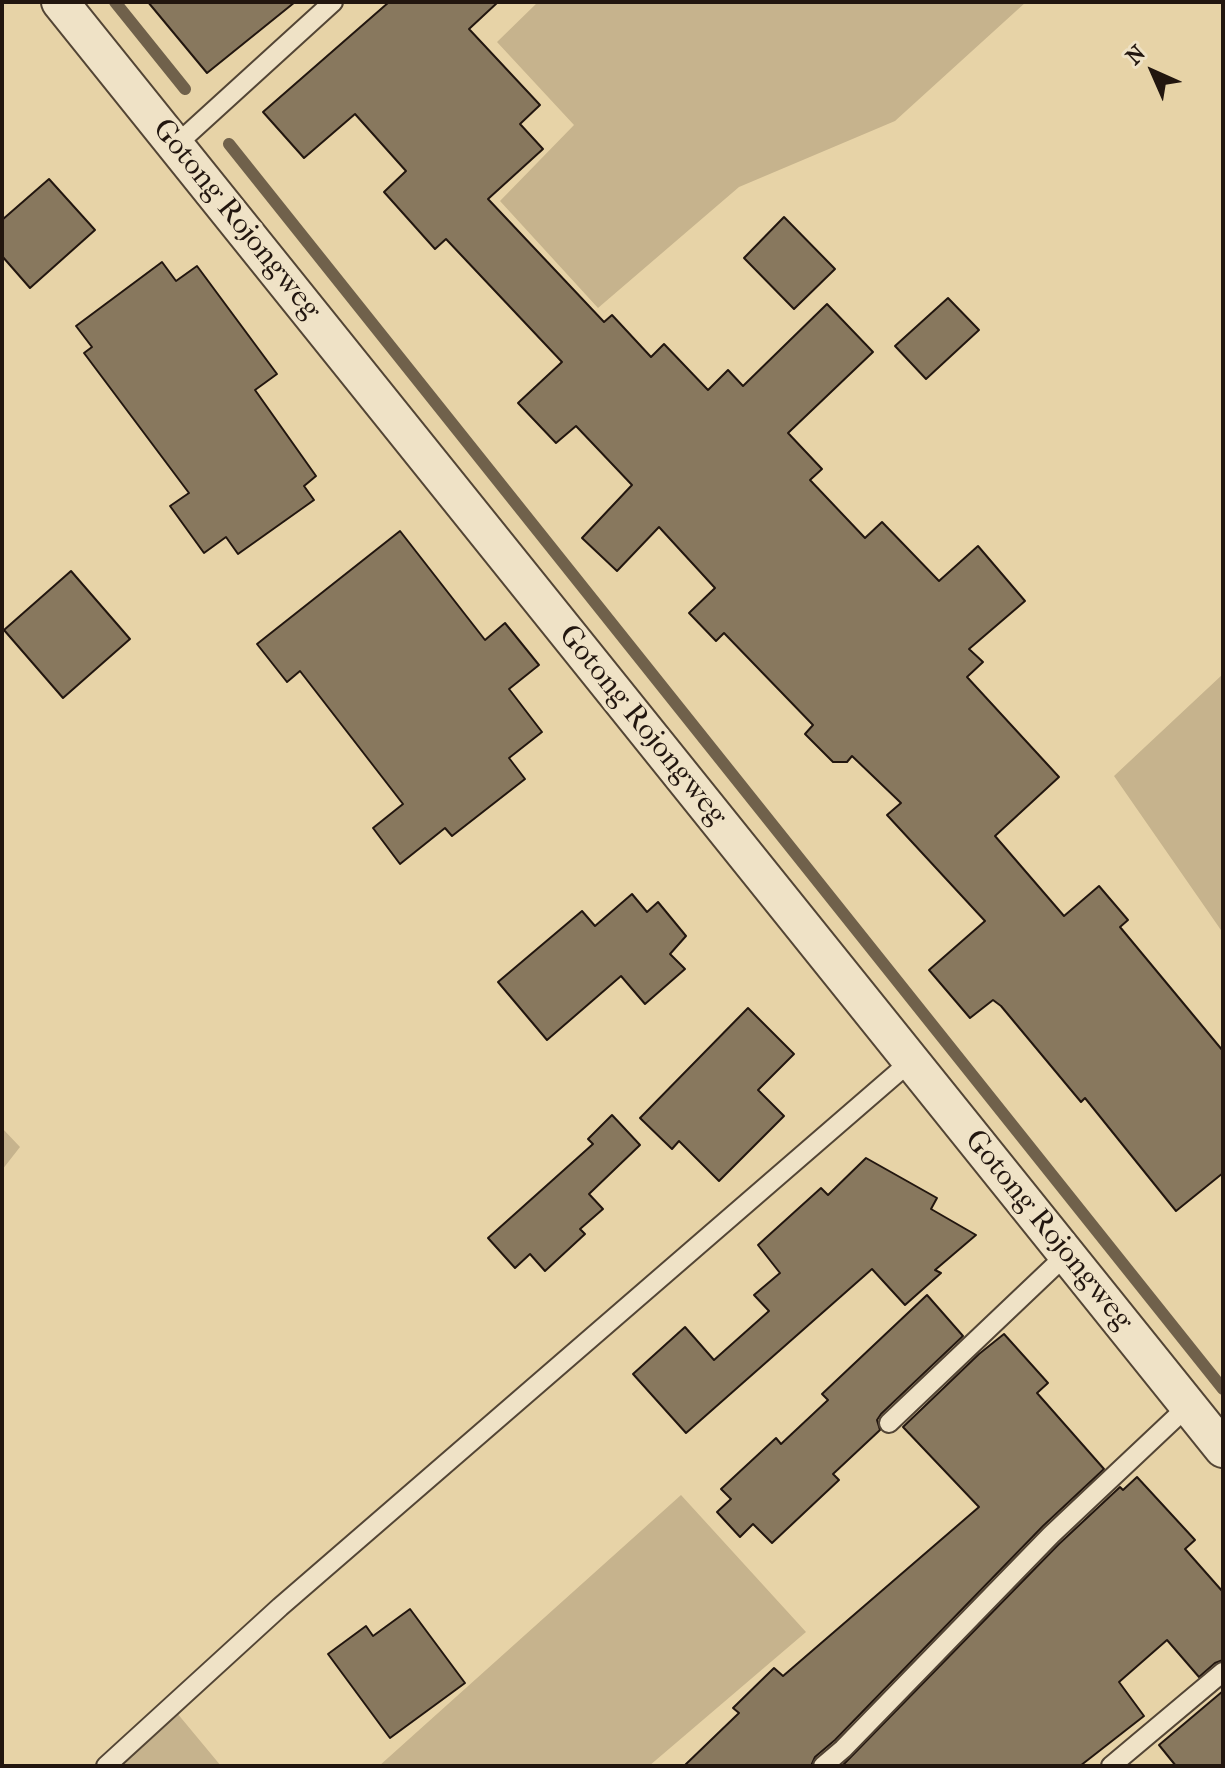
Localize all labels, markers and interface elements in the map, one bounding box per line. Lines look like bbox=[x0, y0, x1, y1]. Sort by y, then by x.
north arrow bbox=[1113, 32, 1193, 112]
text: N bbox=[1121, 40, 1151, 70]
street label: Gotong Rojongweg bbox=[144, 112, 328, 328]
street label: Gotong Rojongweg bbox=[550, 618, 734, 834]
street label: Gotong Rojongweg bbox=[956, 1123, 1140, 1339]

